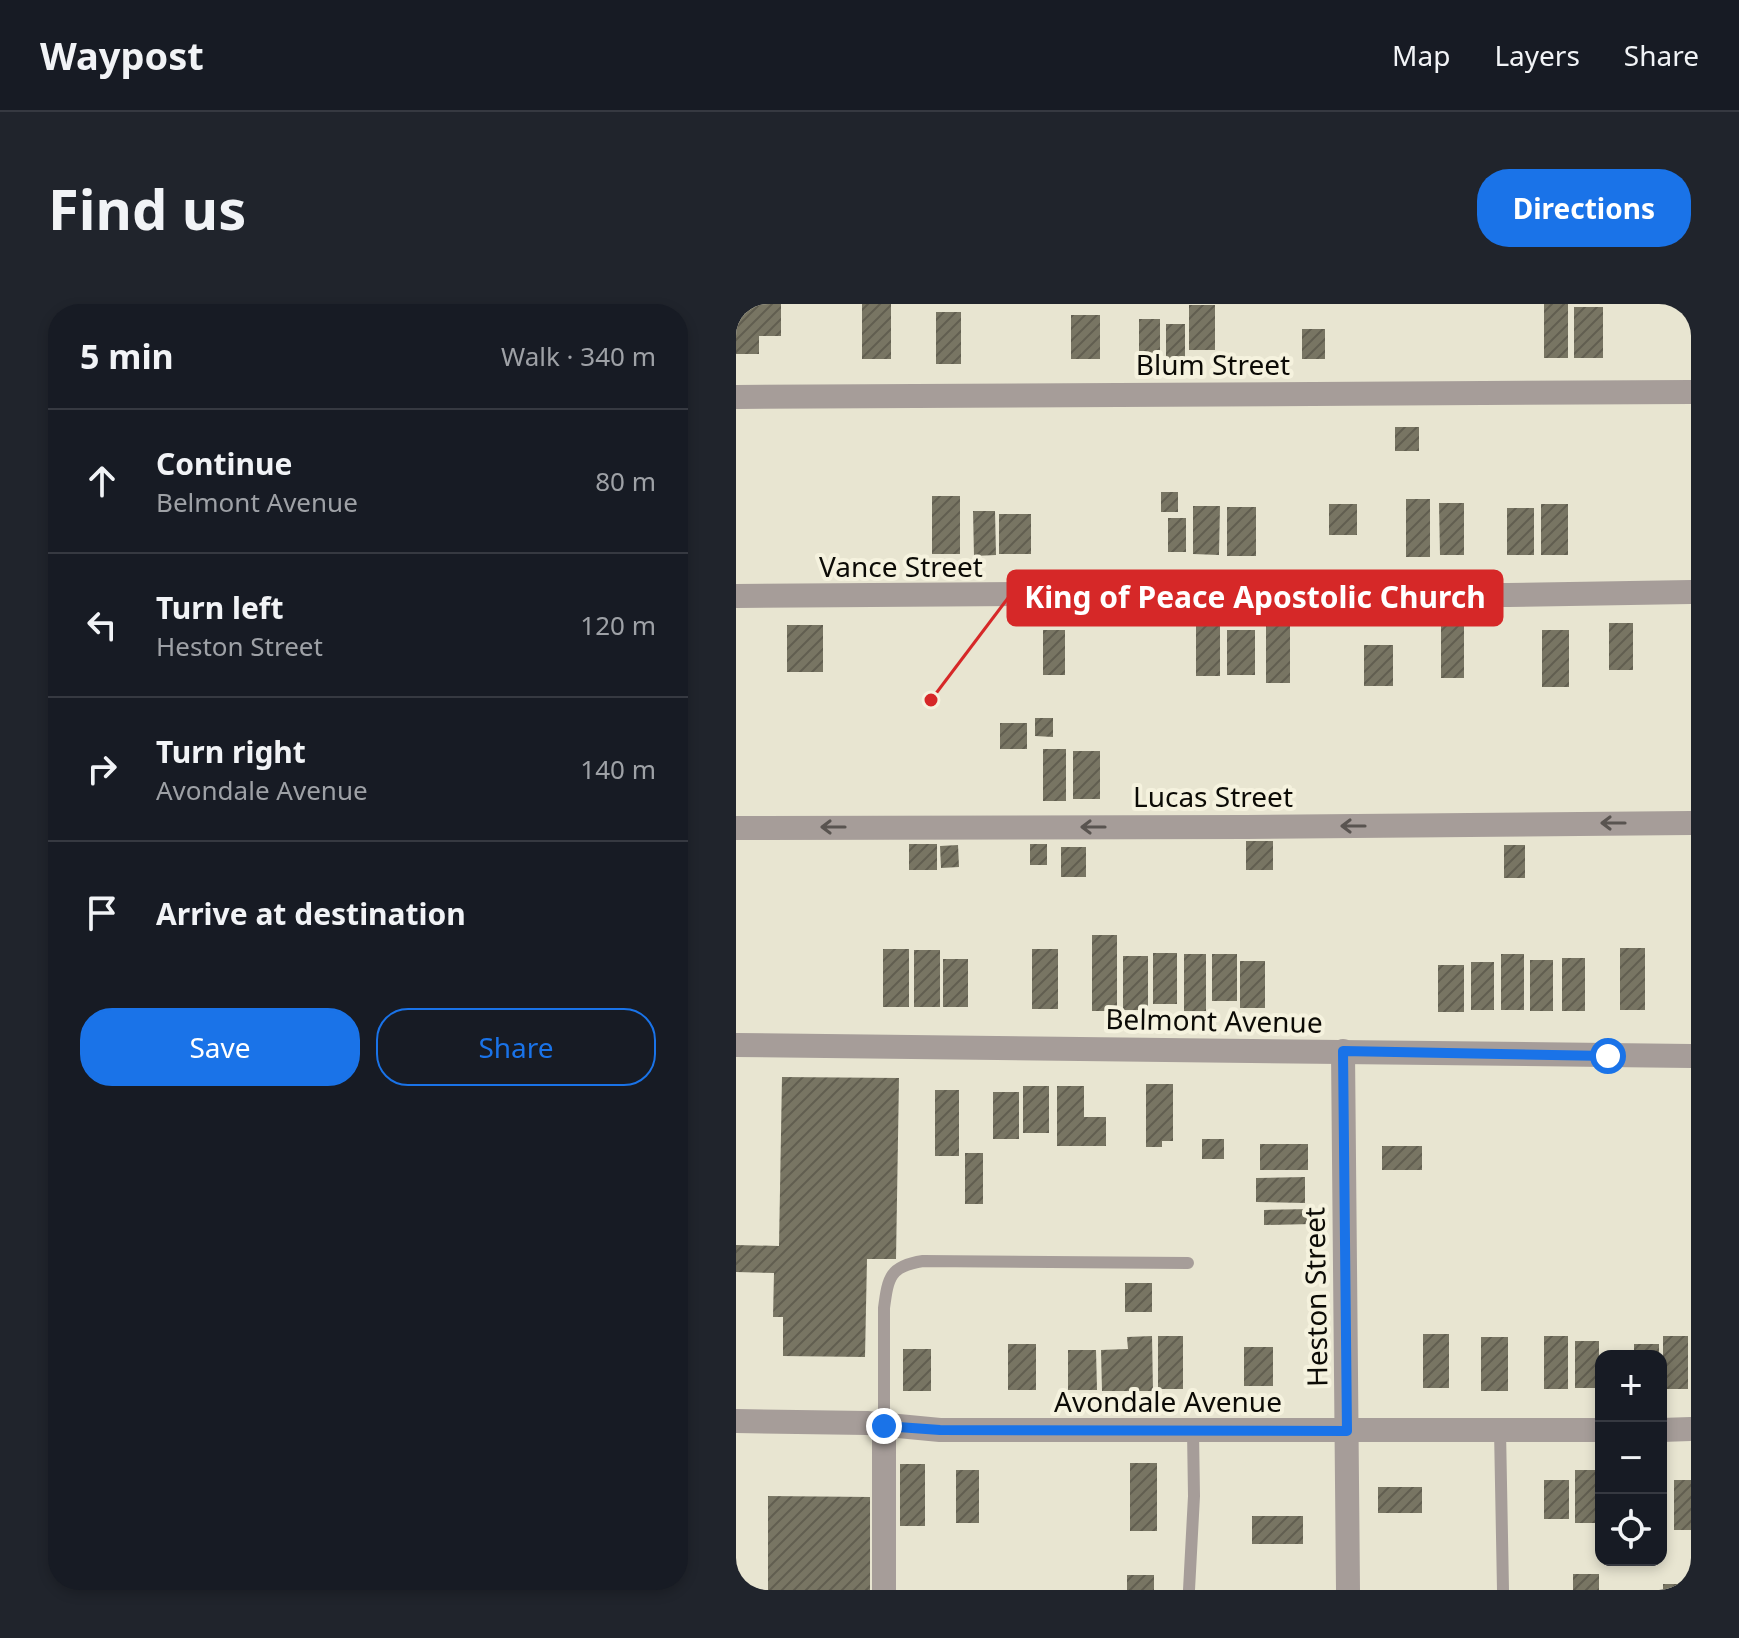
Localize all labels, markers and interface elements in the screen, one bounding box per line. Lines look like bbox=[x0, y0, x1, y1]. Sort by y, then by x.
text: Waypost bbox=[40, 29, 204, 81]
text: Map bbox=[1392, 36, 1450, 74]
text: Layers bbox=[1494, 36, 1580, 74]
text: Share bbox=[1624, 36, 1699, 74]
button: Directions bbox=[1477, 169, 1691, 247]
text: Find us bbox=[48, 170, 246, 246]
text: 5 min bbox=[80, 333, 174, 379]
text: Walk · 340 m bbox=[501, 338, 656, 374]
street label: Blum Street bbox=[1136, 345, 1290, 383]
text: Continue bbox=[156, 443, 292, 484]
icon: ahead bbox=[80, 459, 124, 503]
text: 80 m bbox=[595, 463, 656, 499]
text: Belmont Avenue bbox=[156, 484, 358, 520]
street label: Vance Street bbox=[819, 547, 983, 585]
callout: King of Peace Apostolic Church bbox=[1008, 571, 1502, 625]
text: King of Peace Apostolic Church bbox=[1024, 576, 1486, 617]
text: Turn left bbox=[156, 587, 284, 628]
icon: left bbox=[80, 603, 124, 647]
text: 120 m bbox=[580, 607, 656, 643]
text: Heston Street bbox=[156, 628, 323, 664]
text: Turn right bbox=[156, 731, 306, 772]
icon: right bbox=[80, 747, 124, 791]
text: 140 m bbox=[580, 751, 656, 787]
text: Avondale Avenue bbox=[156, 772, 368, 808]
street label: Lucas Street bbox=[1133, 777, 1293, 815]
one-way arrow bbox=[1600, 815, 1627, 831]
one-way arrow bbox=[1340, 818, 1367, 833]
one-way arrow bbox=[820, 819, 847, 835]
one-way arrow bbox=[1080, 819, 1107, 835]
icon: arrive bbox=[80, 891, 124, 935]
text: Arrive at destination bbox=[156, 893, 466, 934]
street label: Belmont Avenue bbox=[1105, 999, 1323, 1041]
button: Save bbox=[80, 1008, 360, 1086]
button: Share bbox=[376, 1008, 656, 1086]
route start bbox=[1590, 1038, 1626, 1074]
street label: Heston Street bbox=[1294, 1207, 1336, 1387]
map controls bbox=[1595, 1350, 1667, 1566]
button: + bbox=[1595, 1350, 1667, 1422]
street label: Avondale Avenue bbox=[1054, 1382, 1282, 1420]
route end bbox=[866, 1408, 902, 1444]
button: − bbox=[1595, 1422, 1667, 1494]
button: locate bbox=[1595, 1494, 1667, 1566]

